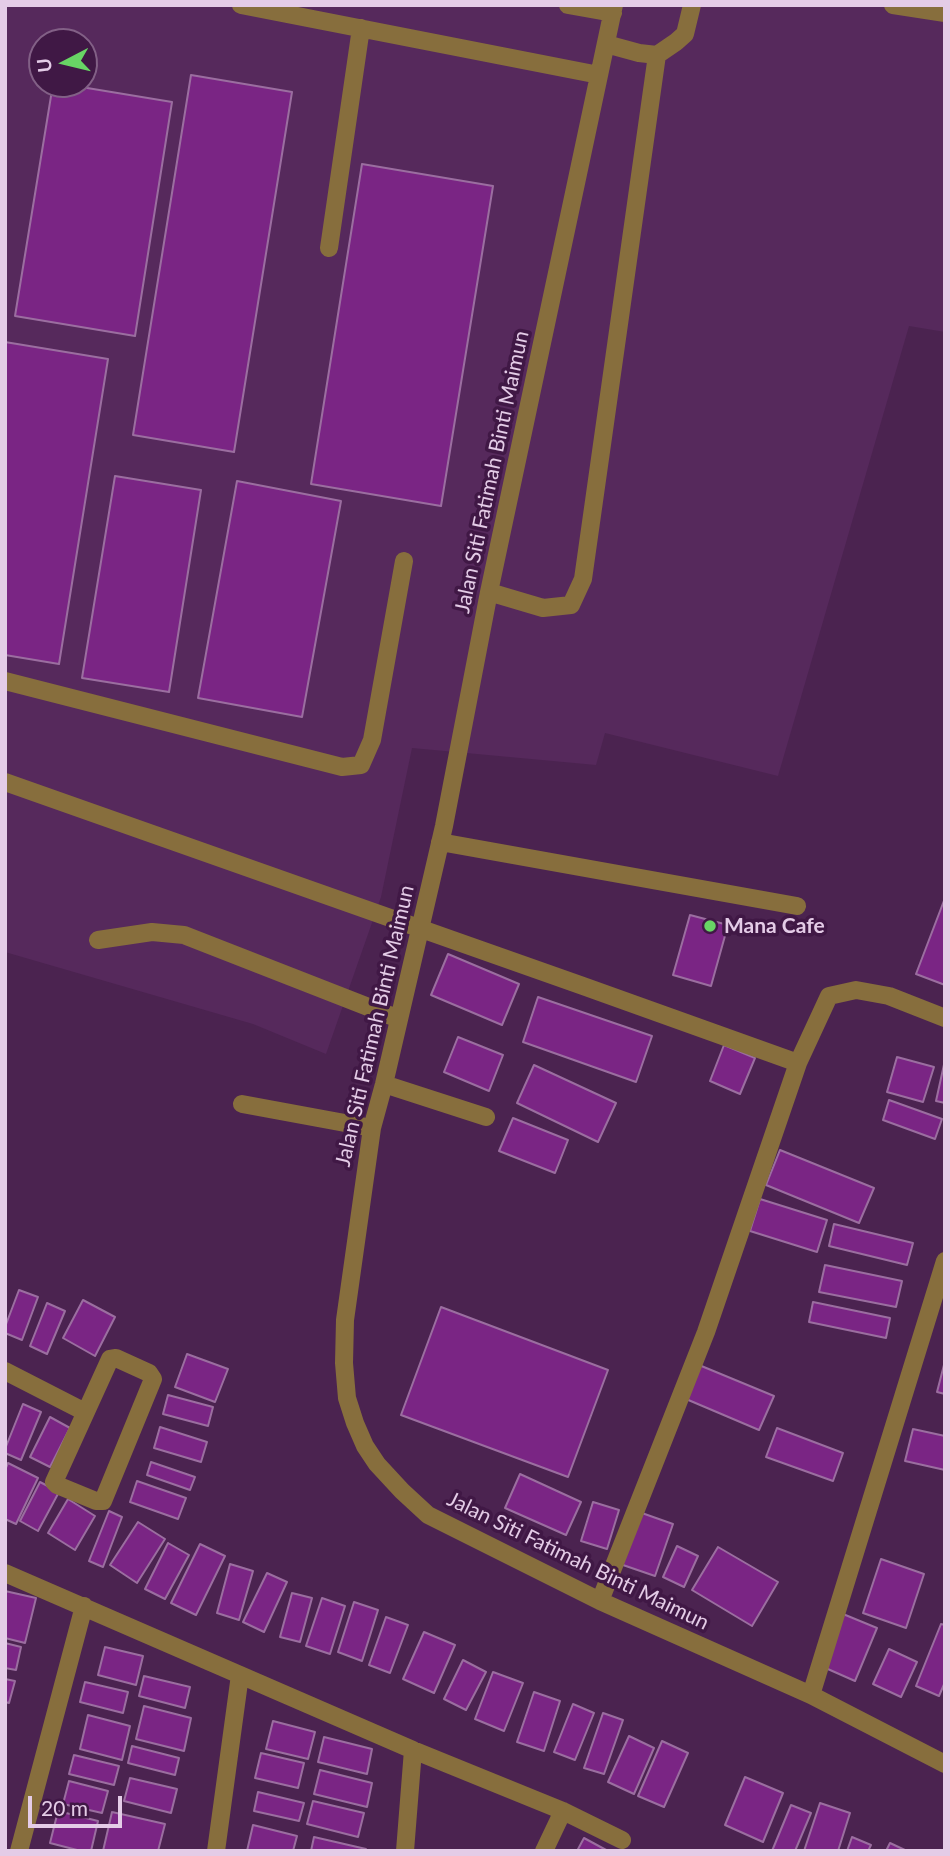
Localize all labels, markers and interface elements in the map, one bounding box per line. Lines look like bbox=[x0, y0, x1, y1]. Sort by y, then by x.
north arrow bbox=[28, 28, 98, 98]
text: U bbox=[31, 57, 56, 74]
street label: Jalan Siti Fatimah Binti Maimun bbox=[450, 328, 534, 616]
street label: Jalan Siti Fatimah Binti Maimun bbox=[330, 883, 420, 1169]
place label: Mana Cafe bbox=[724, 913, 825, 939]
marker: Mana Cafe bbox=[702, 918, 718, 934]
street label: Jalan Siti Fatimah Binti Maimun bbox=[443, 1487, 713, 1635]
scale bar bbox=[32, 1783, 126, 1827]
text: 20 m bbox=[41, 1795, 88, 1820]

